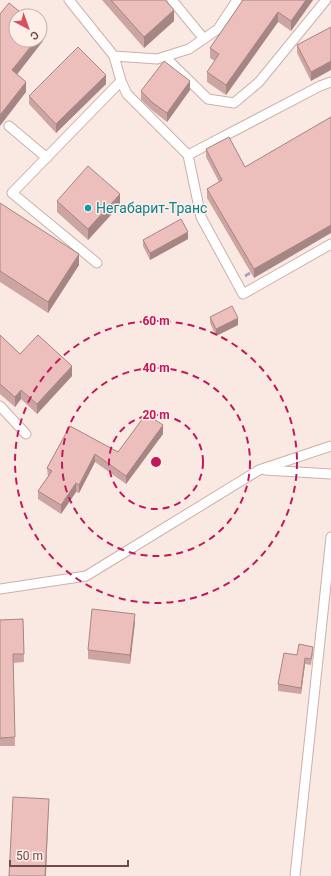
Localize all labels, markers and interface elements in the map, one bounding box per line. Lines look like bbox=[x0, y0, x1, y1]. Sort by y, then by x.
north arrow bbox=[8, 8, 48, 48]
text: С bbox=[27, 28, 41, 42]
place label: Негабарит-Транс bbox=[96, 200, 207, 216]
marker: Негабарит-Транс bbox=[83, 203, 93, 213]
text: 60 m bbox=[142, 314, 170, 328]
text: 40 m bbox=[142, 361, 170, 375]
text: 20 m bbox=[142, 408, 170, 422]
centre of rings bbox=[149, 455, 163, 469]
scale bar bbox=[10, 842, 128, 868]
text: 50 m bbox=[16, 849, 43, 863]

